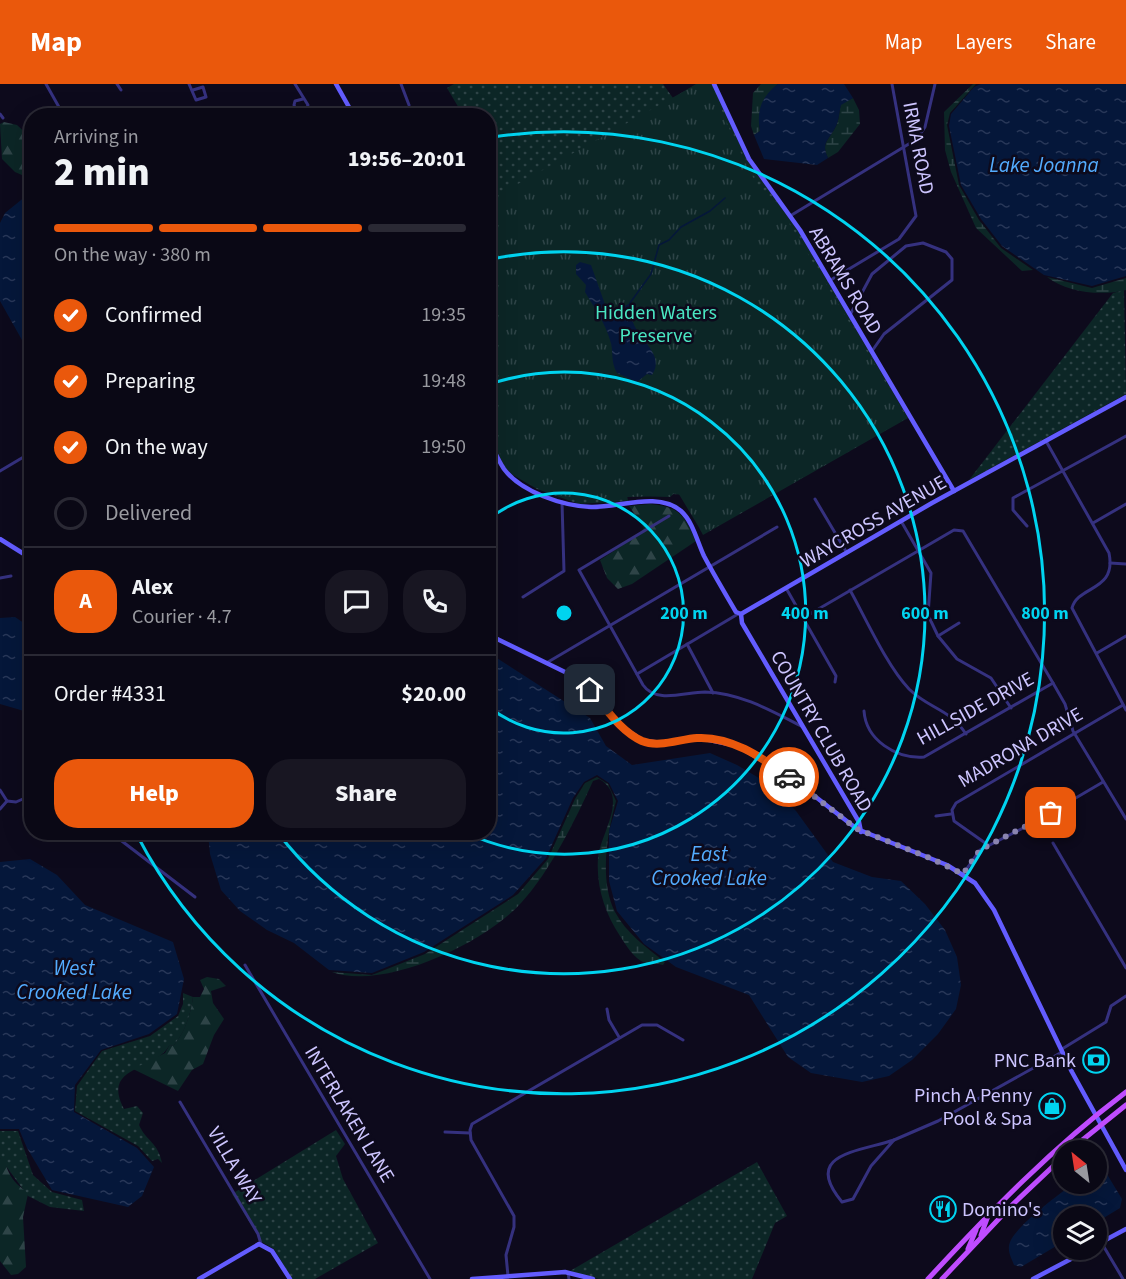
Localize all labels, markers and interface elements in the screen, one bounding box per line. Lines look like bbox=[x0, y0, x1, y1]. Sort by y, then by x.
text: Map bbox=[30, 22, 82, 62]
text: Map bbox=[885, 27, 922, 57]
text: Layers bbox=[955, 27, 1012, 57]
text: Share bbox=[1045, 27, 1096, 57]
street label: IRMA ROAD bbox=[895, 100, 941, 197]
text: Arriving in bbox=[54, 123, 139, 151]
text: 19:56–20:01 bbox=[348, 143, 466, 175]
text: 2 min bbox=[54, 145, 150, 201]
water label: Lake Joanna bbox=[989, 150, 1099, 180]
street label: ABRAMS ROAD bbox=[802, 221, 888, 340]
text: On the way · 380 m bbox=[54, 241, 211, 269]
icon: check bbox=[54, 299, 87, 332]
text: Confirmed bbox=[105, 299, 202, 331]
park label: Hidden Waters Preserve bbox=[595, 299, 717, 350]
text: 19:35 bbox=[421, 301, 466, 329]
icon: check bbox=[54, 365, 87, 398]
text: Preparing bbox=[105, 365, 195, 397]
text: 19:48 bbox=[421, 367, 466, 395]
icon: check bbox=[54, 431, 87, 464]
text: On the way bbox=[105, 431, 208, 463]
text: 19:50 bbox=[421, 433, 466, 461]
street label: WAYCROSS AVENUE bbox=[795, 469, 952, 575]
text: Delivered bbox=[105, 497, 192, 529]
button: chat bbox=[325, 570, 388, 633]
button: phone bbox=[403, 570, 466, 633]
text: Alex bbox=[132, 571, 173, 603]
text: A bbox=[79, 585, 92, 617]
text: 200 m bbox=[660, 601, 708, 626]
text: 400 m bbox=[781, 601, 829, 626]
text: 600 m bbox=[901, 601, 949, 626]
text: 800 m bbox=[1021, 601, 1069, 626]
text: Courier · 4.7 bbox=[132, 603, 232, 631]
centre of rings bbox=[554, 603, 574, 623]
street label: COUNTRY CLUB ROAD bbox=[763, 646, 879, 817]
pin bbox=[564, 664, 615, 715]
street label: HILLSIDE DRIVE bbox=[912, 665, 1039, 753]
icon: home bbox=[573, 673, 606, 706]
text: Order #4331 bbox=[54, 678, 166, 710]
text: $20.00 bbox=[401, 678, 466, 710]
street label: MADRONA DRIVE bbox=[953, 701, 1088, 795]
courier bbox=[759, 747, 819, 807]
button: Help bbox=[54, 759, 254, 828]
button: Share bbox=[266, 759, 466, 828]
icon: car bbox=[773, 761, 806, 794]
pin bbox=[1025, 787, 1076, 838]
icon: bag bbox=[1034, 796, 1067, 829]
water label: East Crooked Lake bbox=[651, 839, 767, 893]
water label: West Crooked Lake bbox=[16, 953, 132, 1007]
street label: INTERLAKEN LANE bbox=[297, 1041, 401, 1188]
bank icon: PNC Bank bbox=[1081, 1045, 1111, 1075]
place label: PNC Bank bbox=[994, 1047, 1076, 1075]
place label: Pinch A Penny Pool & Spa bbox=[914, 1082, 1033, 1133]
shop icon: Pinch A Penny Pool & Spa bbox=[1037, 1091, 1067, 1121]
street label: VILLA WAY bbox=[200, 1122, 268, 1210]
north arrow bbox=[1053, 1140, 1107, 1194]
map controls bbox=[1053, 1140, 1107, 1260]
restaurant icon: Domino's bbox=[928, 1194, 958, 1224]
place label: Domino's bbox=[962, 1196, 1041, 1224]
button: layers bbox=[1053, 1206, 1107, 1260]

